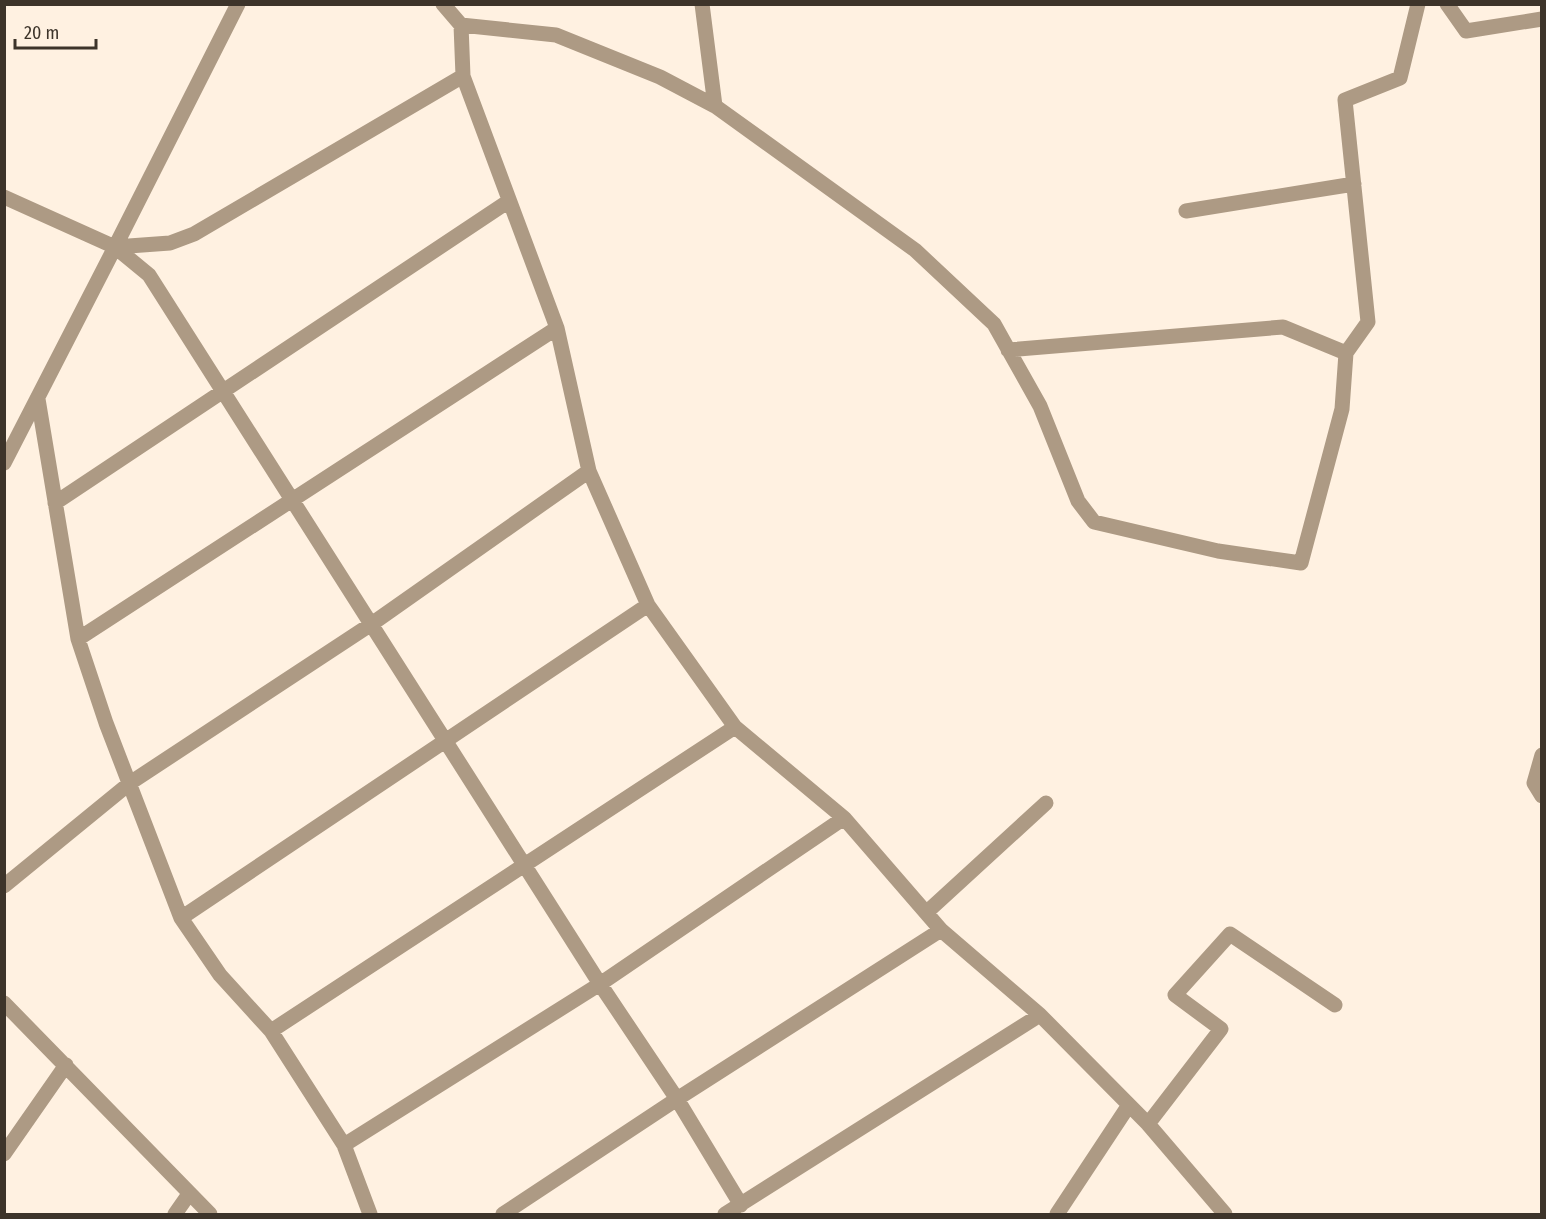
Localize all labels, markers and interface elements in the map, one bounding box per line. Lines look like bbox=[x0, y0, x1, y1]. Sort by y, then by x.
scale bar bbox=[15, 12, 96, 50]
text: 20 m bbox=[24, 22, 59, 44]

